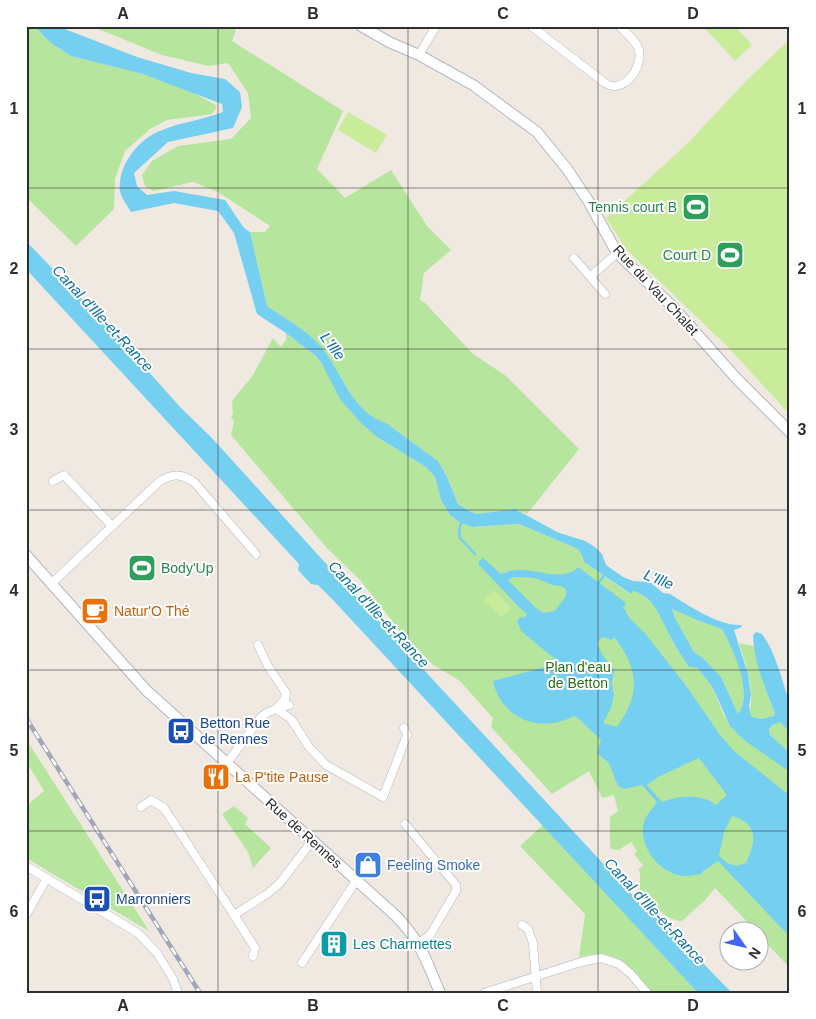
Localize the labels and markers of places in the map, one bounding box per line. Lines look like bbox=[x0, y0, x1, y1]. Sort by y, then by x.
sports icon: Tennis court B bbox=[681, 192, 711, 222]
place label: Tennis court B bbox=[588, 199, 677, 215]
sports icon: Court D bbox=[715, 240, 745, 270]
place label: Court D bbox=[663, 247, 711, 263]
sports icon: Body'Up bbox=[127, 553, 157, 583]
place label: Body'Up bbox=[161, 560, 214, 576]
cafe icon: Natur'O Thé bbox=[80, 596, 110, 626]
place label: Natur'O Thé bbox=[114, 603, 190, 619]
place label: Betton Rue de Rennes bbox=[200, 715, 270, 747]
bus stop icon: Betton Rue de Rennes bbox=[166, 716, 196, 746]
restaurant icon: La P'tite Pause bbox=[201, 762, 231, 792]
place label: La P'tite Pause bbox=[235, 769, 329, 785]
shop icon: Feeling Smoke bbox=[353, 850, 383, 880]
place label: Feeling Smoke bbox=[387, 857, 481, 873]
bus stop icon: Marronniers bbox=[82, 884, 112, 914]
place label: Marronniers bbox=[116, 891, 191, 907]
building icon: Les Charmettes bbox=[319, 929, 349, 959]
place label: Les Charmettes bbox=[353, 936, 452, 952]

